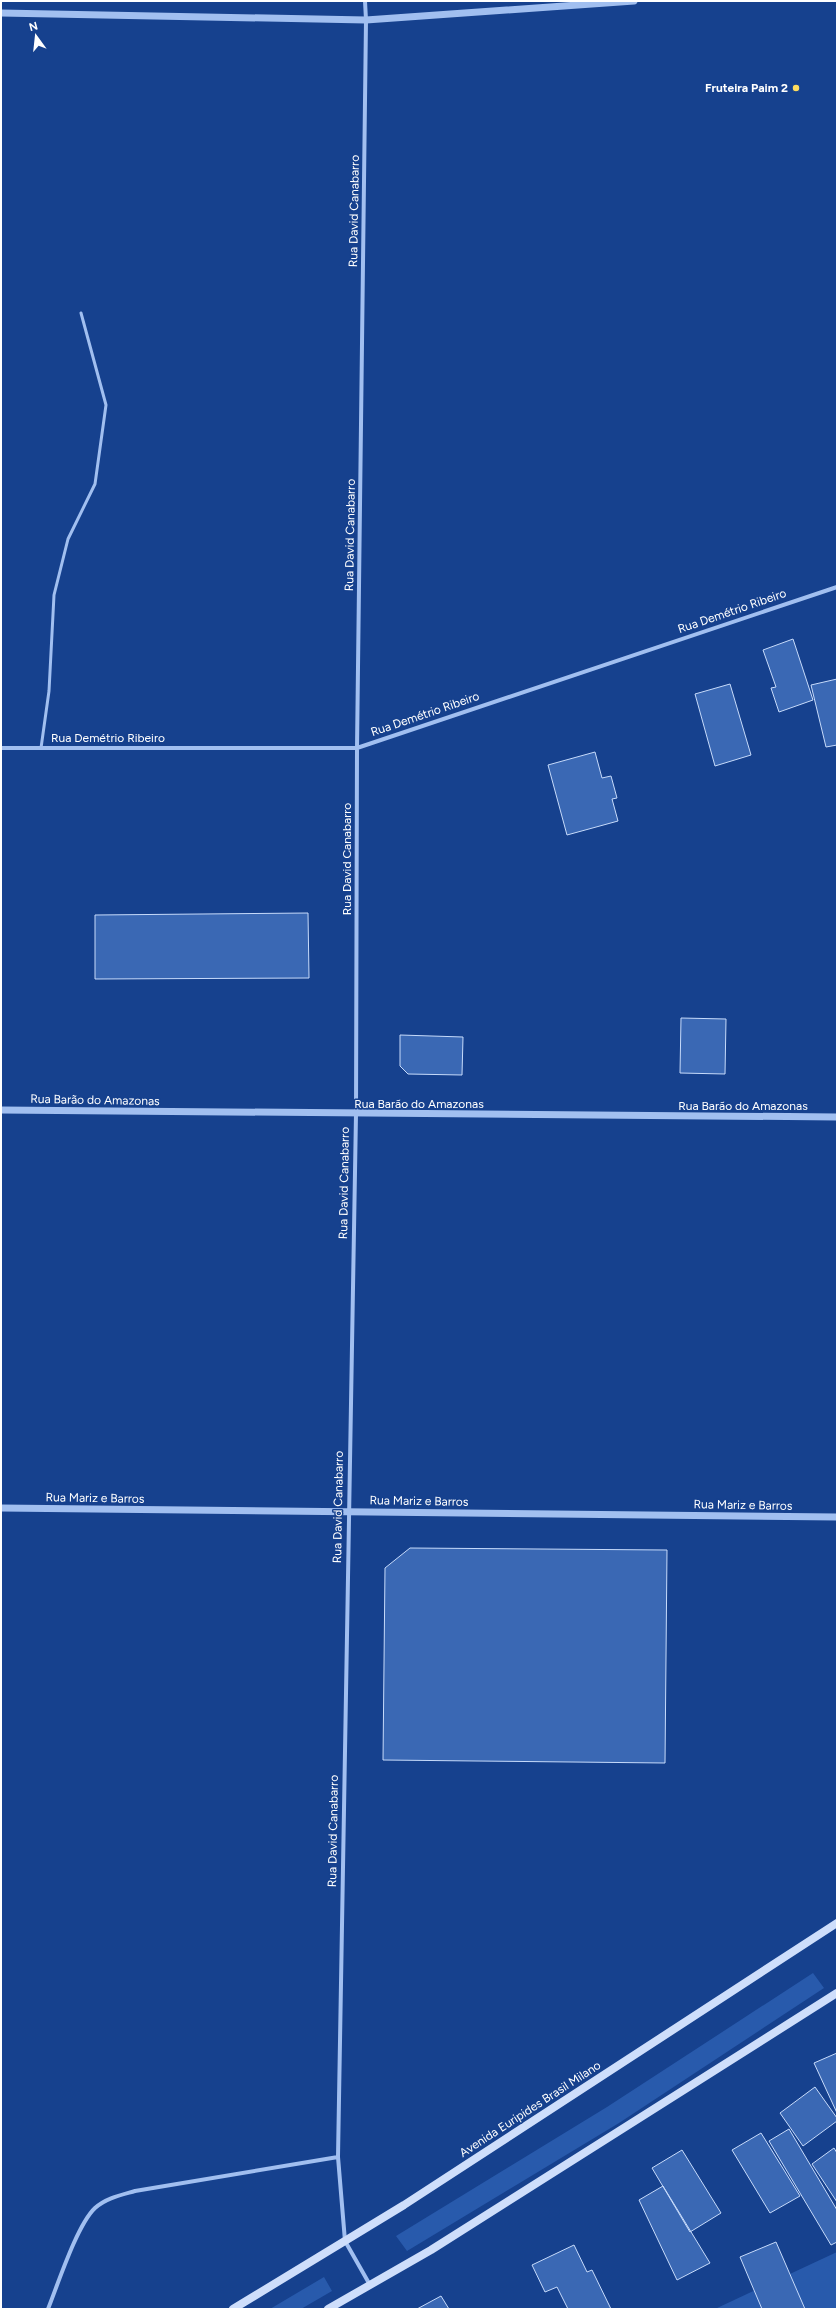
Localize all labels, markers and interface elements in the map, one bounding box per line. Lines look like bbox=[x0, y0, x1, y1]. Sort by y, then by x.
north arrow bbox=[16, 16, 56, 56]
text: N bbox=[28, 19, 39, 34]
place label: Fruteira Paim 2 bbox=[705, 81, 788, 95]
marker: Fruteira Paim 2 bbox=[791, 83, 801, 93]
street label: Rua David Canabarro bbox=[346, 155, 362, 267]
street label: Rua David Canabarro bbox=[342, 479, 358, 591]
street label: Rua Demétrio Ribeiro bbox=[676, 586, 788, 636]
street label: Rua Demétrio Ribeiro bbox=[369, 689, 481, 739]
street label: Rua Demétrio Ribeiro bbox=[51, 731, 165, 745]
street label: Rua David Canabarro bbox=[340, 803, 354, 915]
street label: Rua Barão do Amazonas bbox=[30, 1092, 160, 1108]
street label: Rua Barão do Amazonas bbox=[354, 1097, 484, 1111]
street label: Rua Barão do Amazonas bbox=[678, 1099, 808, 1113]
street label: Rua David Canabarro bbox=[336, 1127, 352, 1239]
street label: Rua David Canabarro bbox=[330, 1451, 346, 1563]
street label: Rua Mariz e Barros bbox=[45, 1490, 145, 1506]
street label: Rua Mariz e Barros bbox=[369, 1493, 469, 1509]
street label: Rua Mariz e Barros bbox=[693, 1497, 793, 1513]
street label: Rua David Canabarro bbox=[325, 1775, 341, 1887]
street label: Avenida Euripides Brasil Milano bbox=[457, 2058, 603, 2160]

